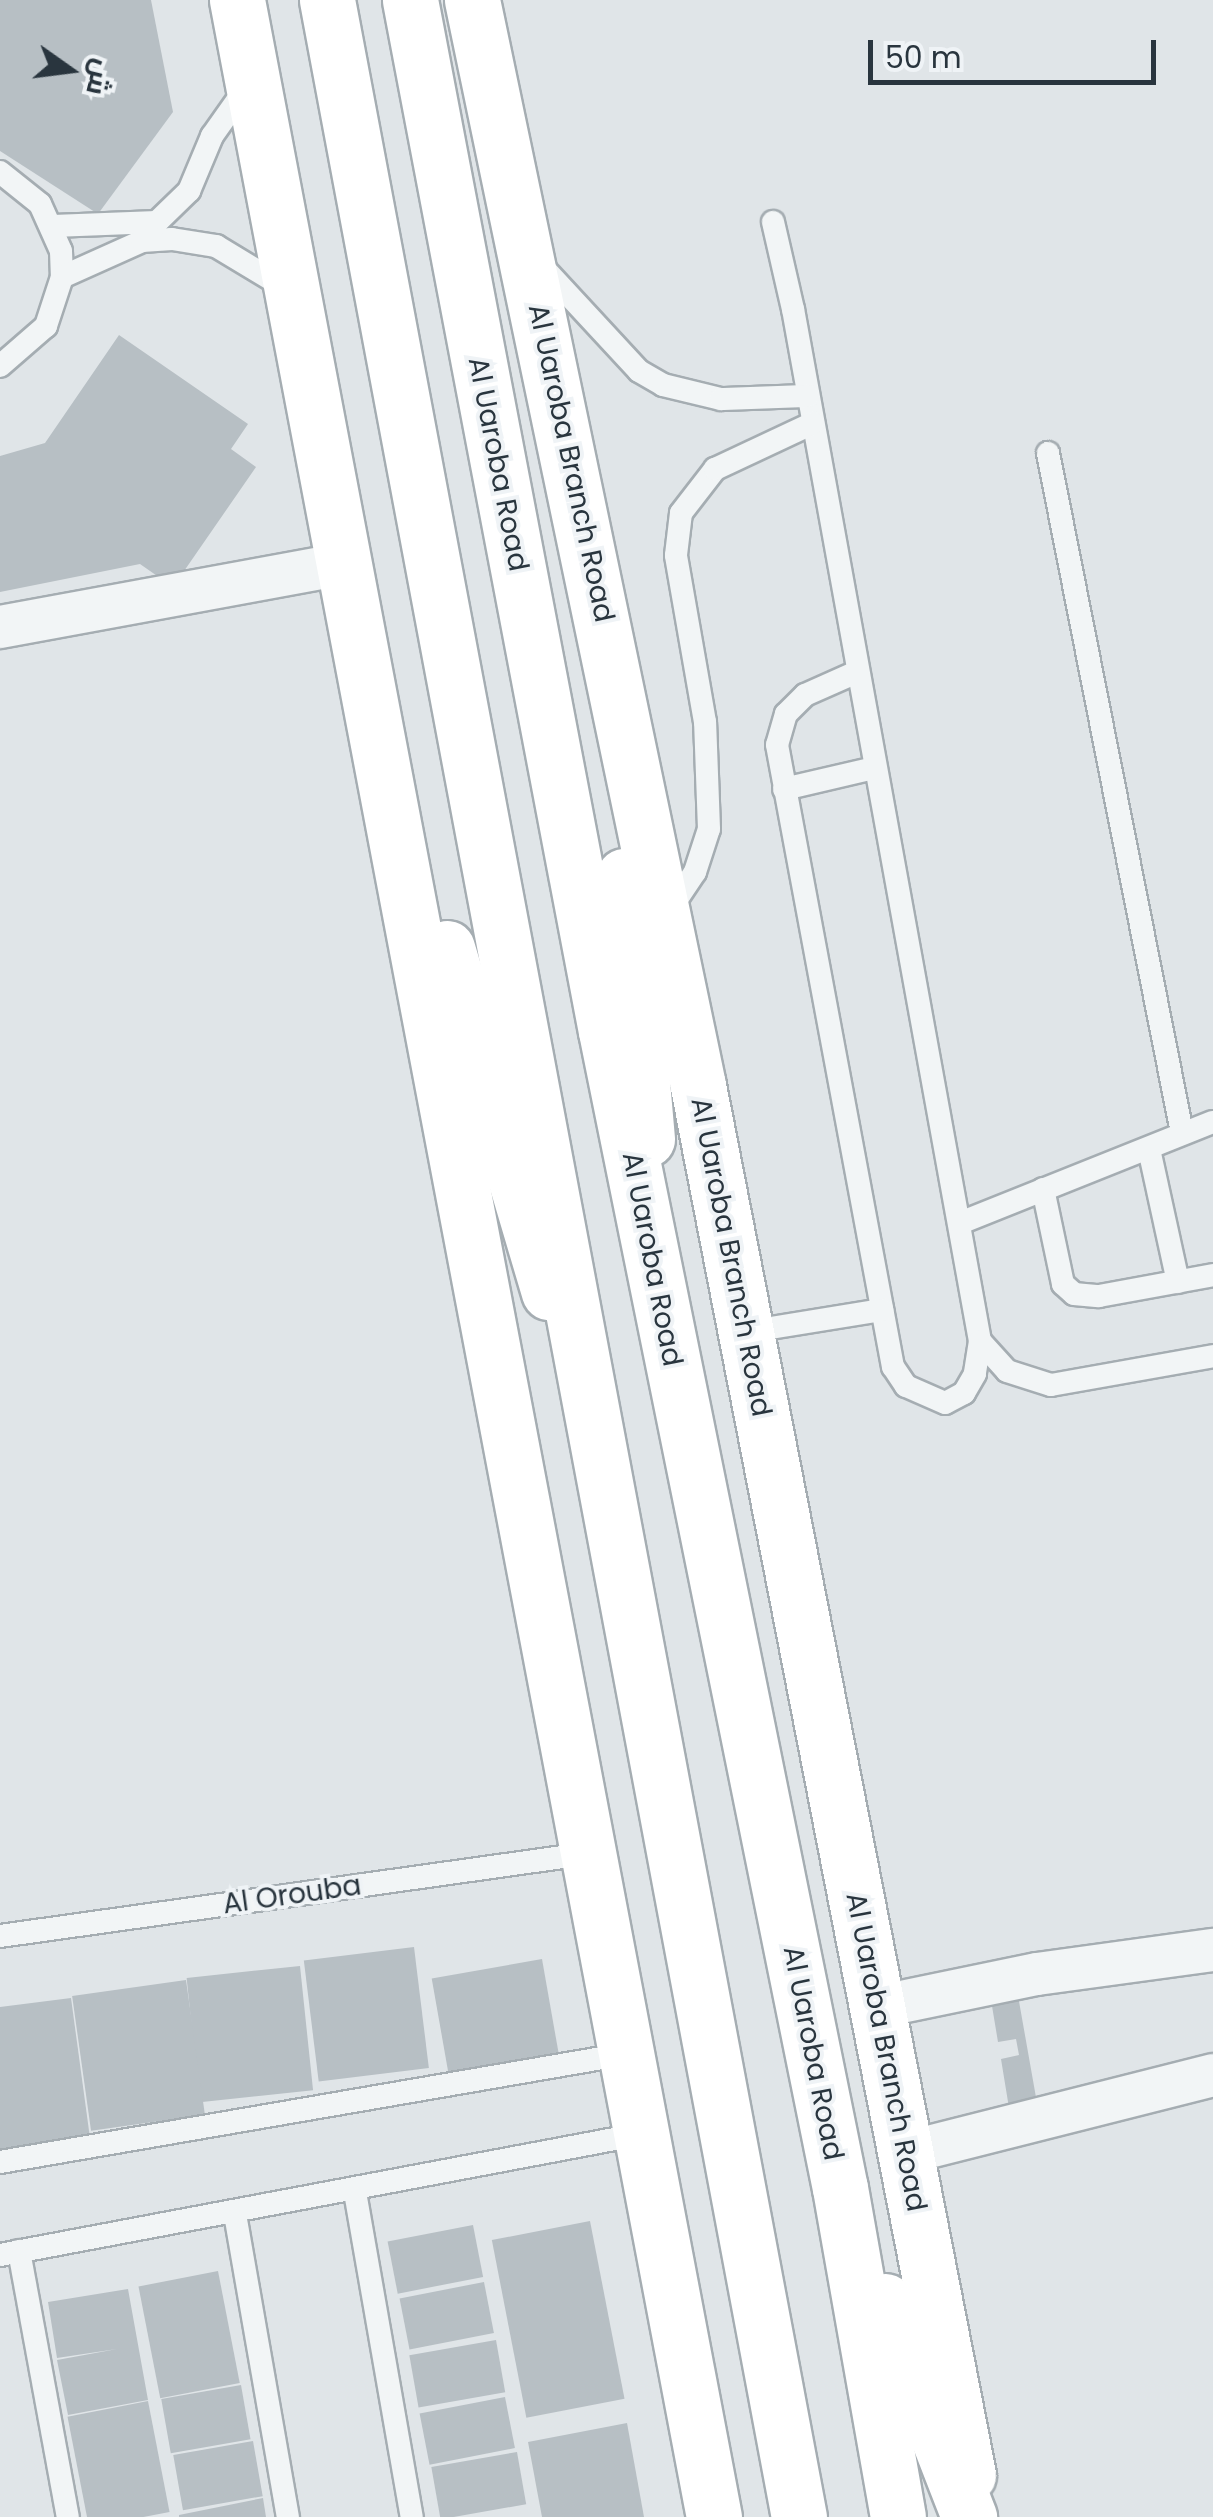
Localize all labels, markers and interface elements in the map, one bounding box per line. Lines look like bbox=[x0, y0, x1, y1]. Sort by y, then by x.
north arrow bbox=[20, 20, 120, 120]
scale bar bbox=[873, 20, 1160, 82]
text: 50 m bbox=[885, 36, 962, 79]
text: ش bbox=[76, 55, 123, 100]
street label: Al Uaroba Branch Road bbox=[521, 301, 621, 625]
street label: Al Uaroba Road bbox=[461, 354, 535, 574]
street label: Al Uaroba Branch Road bbox=[684, 1095, 778, 1419]
street label: Al Uaroba Road bbox=[615, 1149, 689, 1369]
street label: Al Orouba bbox=[221, 1869, 363, 1921]
street label: Al Uaroba Branch Road bbox=[839, 1890, 933, 2214]
street label: Al Uaroba Road bbox=[776, 1943, 850, 2163]

